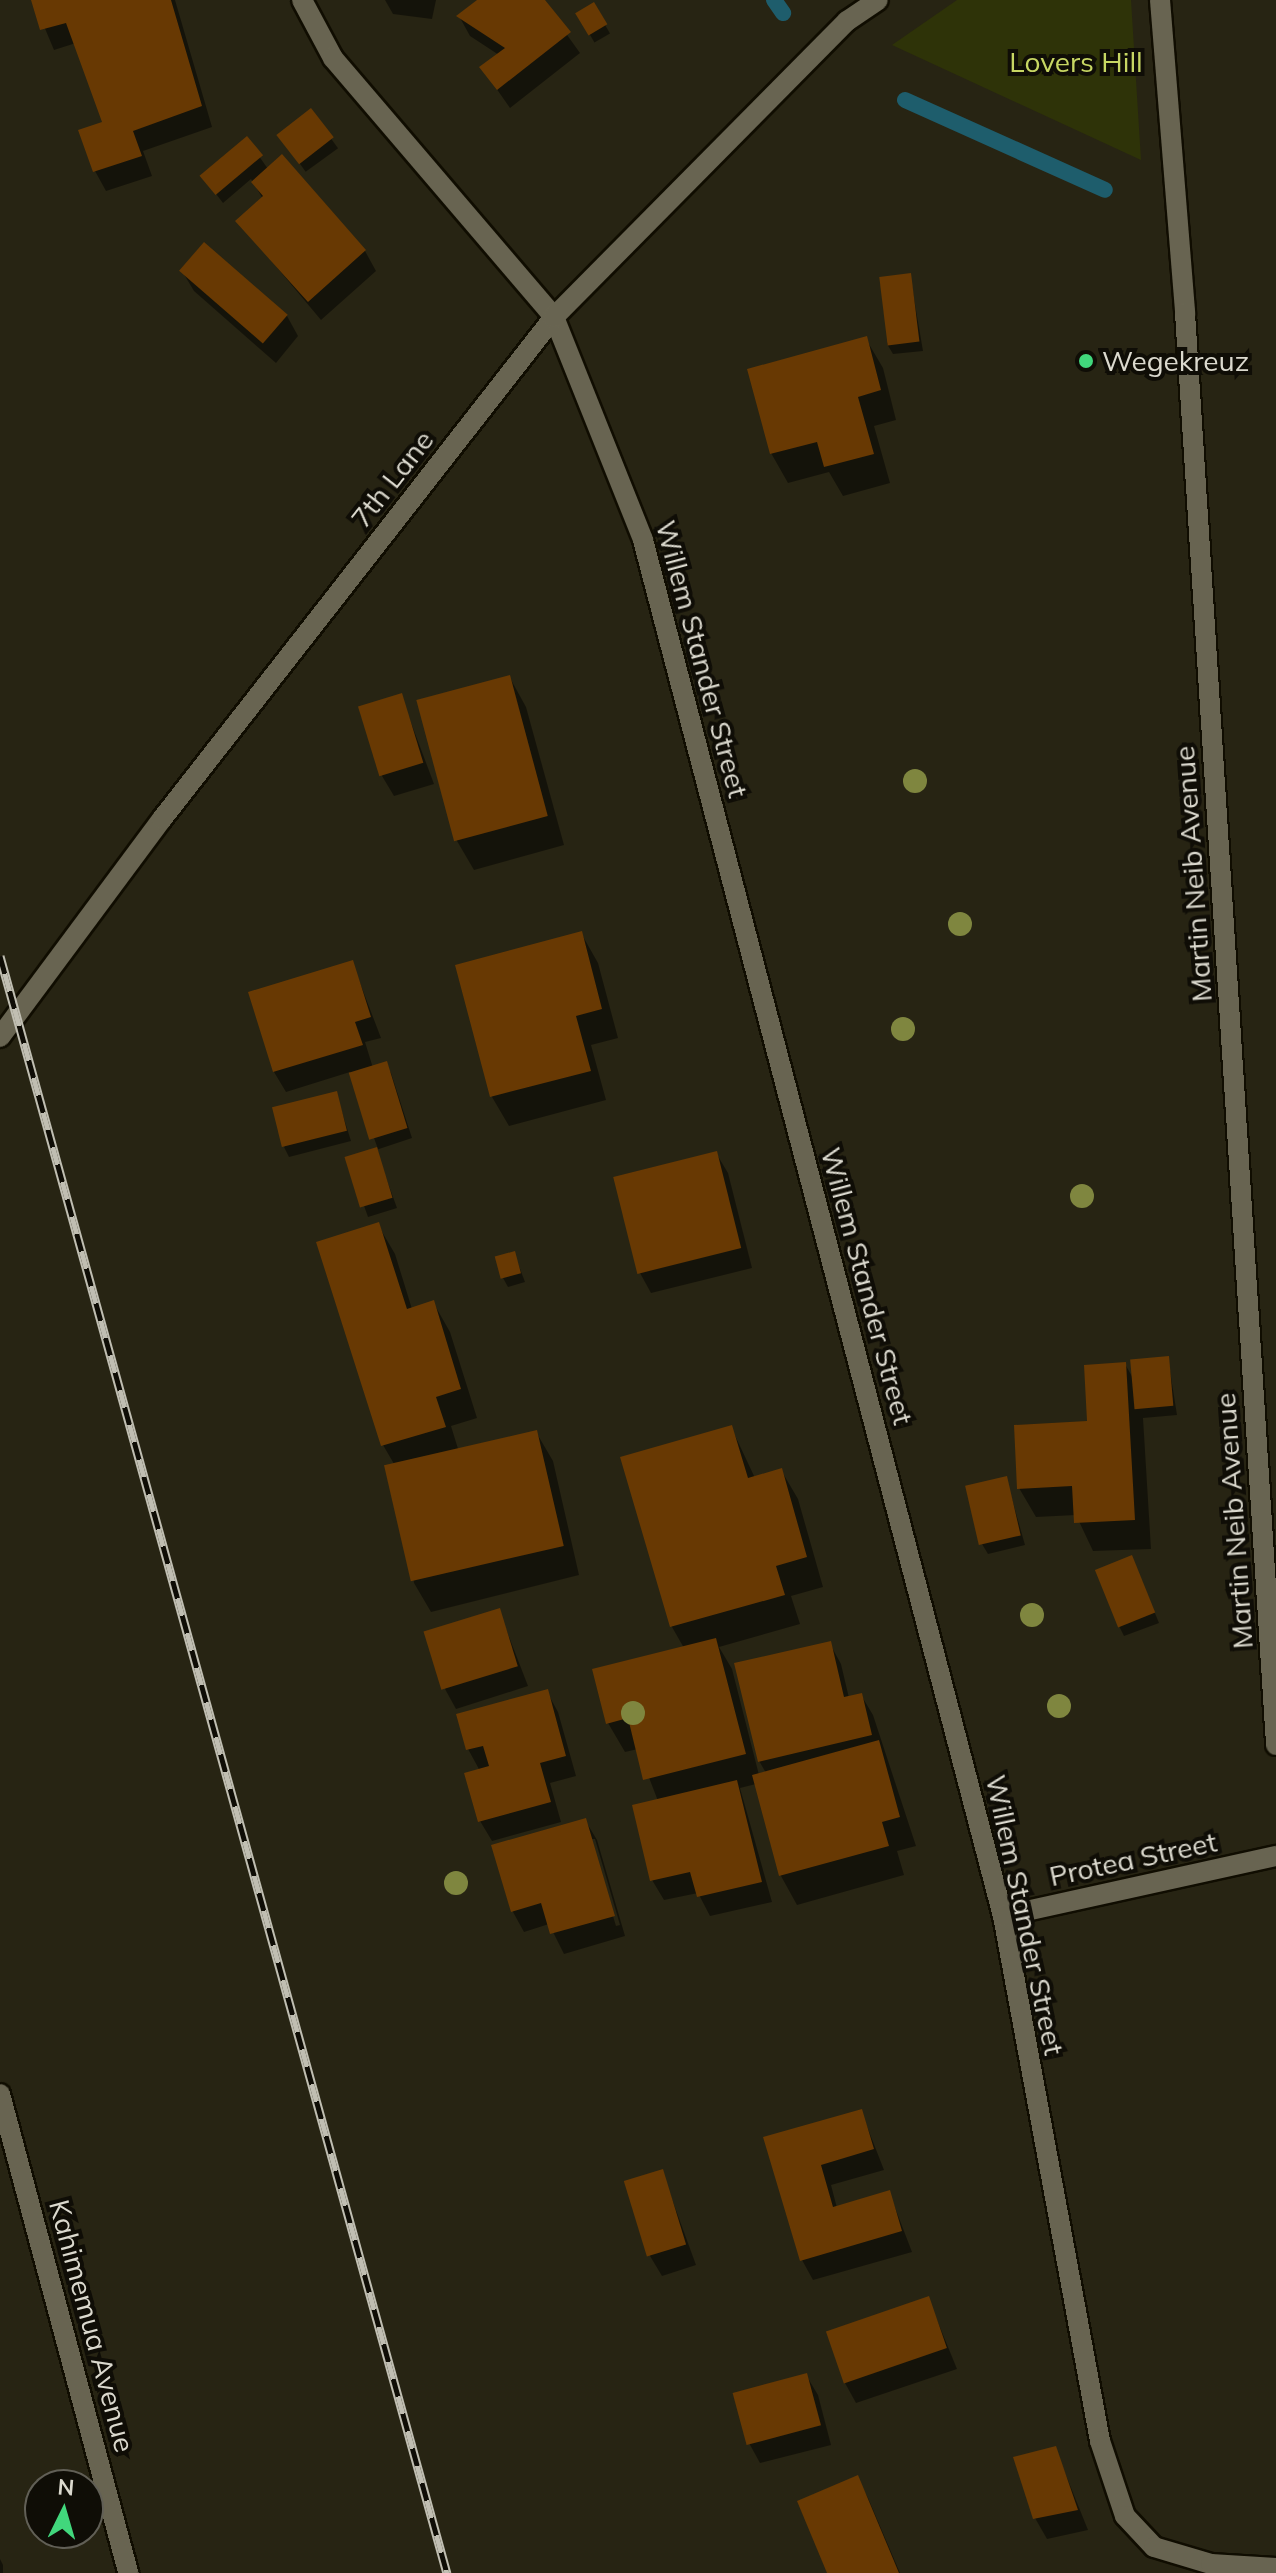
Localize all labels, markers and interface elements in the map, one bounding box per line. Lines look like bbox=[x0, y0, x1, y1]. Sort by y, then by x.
park label: Lovers Hill bbox=[1009, 45, 1143, 79]
place label: Wegekreuz bbox=[1102, 344, 1249, 378]
marker: Wegekreuz bbox=[1077, 352, 1095, 370]
street label: 7th Lane bbox=[344, 424, 440, 534]
street label: Willem Stander Street bbox=[649, 517, 755, 801]
street label: Martin Neib Avenue bbox=[1167, 745, 1219, 1003]
street label: Willem Stander Street bbox=[814, 1144, 920, 1428]
street label: Martin Neib Avenue bbox=[1208, 1392, 1260, 1650]
street label: Willem Stander Street bbox=[979, 1772, 1071, 2058]
street label: Protea Street bbox=[1046, 1825, 1220, 1893]
street label: Kahimemua Avenue bbox=[42, 2196, 142, 2456]
north arrow bbox=[24, 2469, 104, 2549]
text: N bbox=[56, 2472, 75, 2502]

